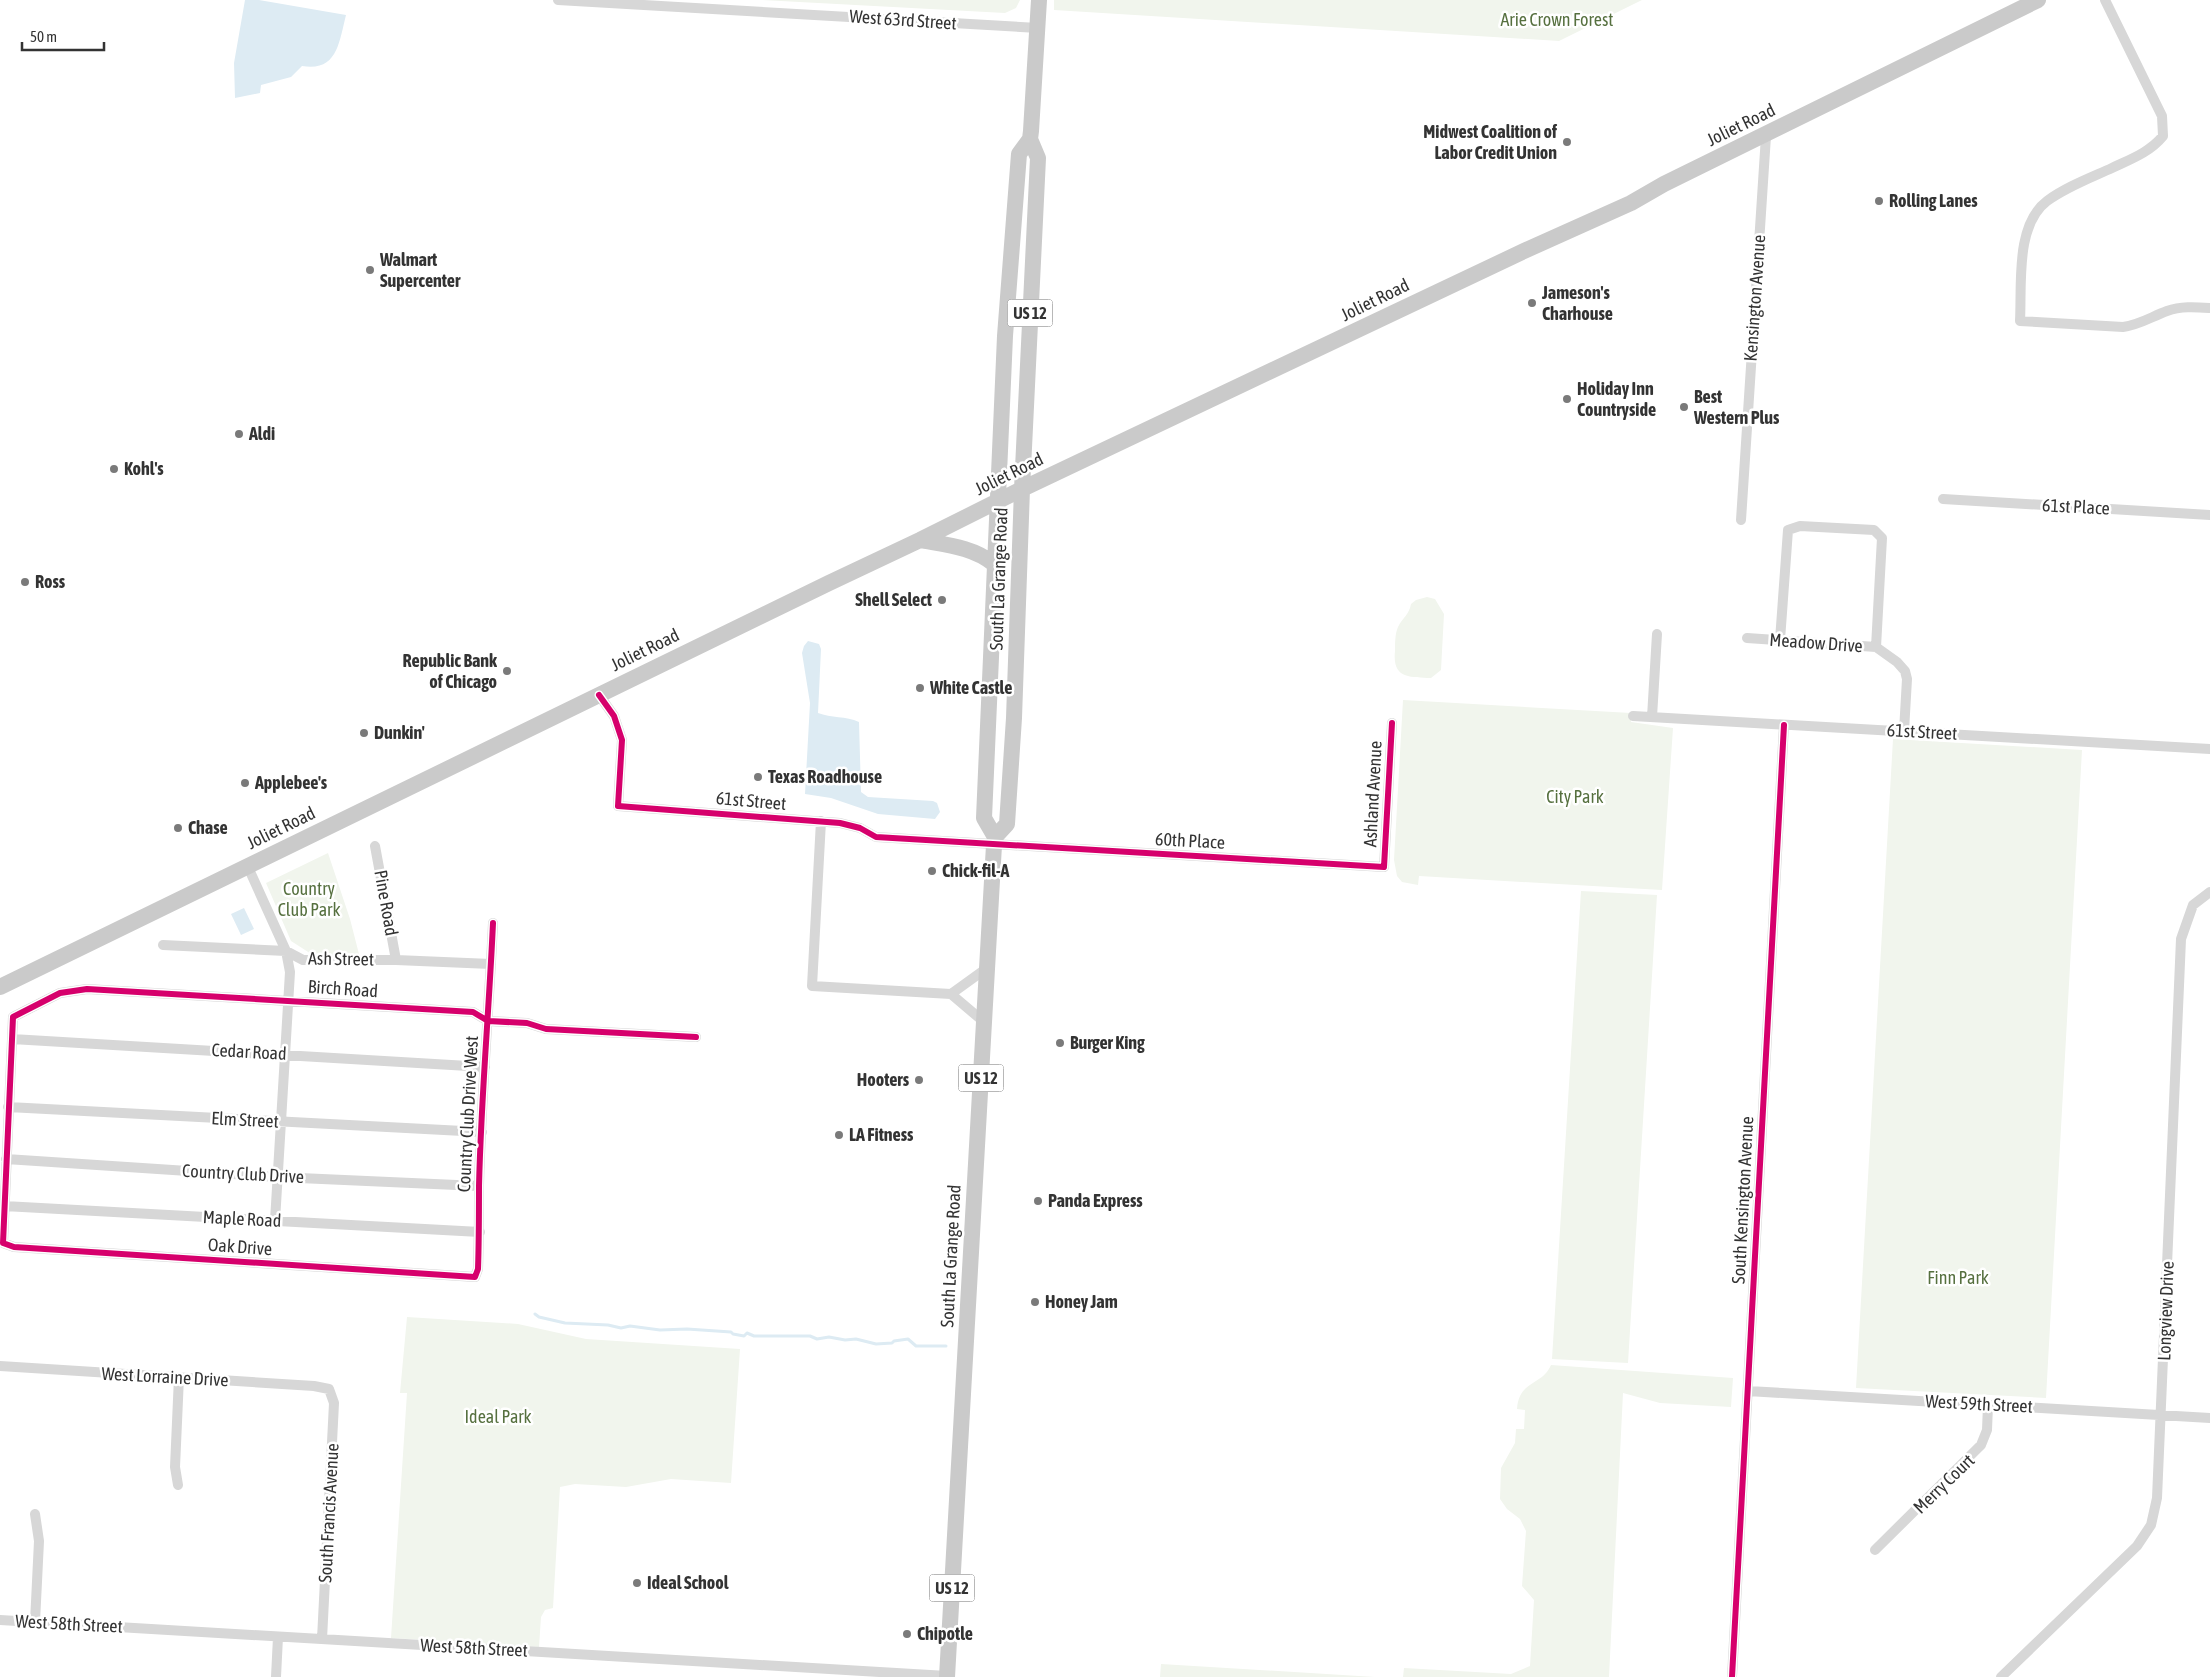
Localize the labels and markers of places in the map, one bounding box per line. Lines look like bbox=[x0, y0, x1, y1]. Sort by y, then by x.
place label: Midwest Coalition of Labor Credit Union bbox=[1423, 121, 1558, 163]
marker: Midwest Coalition of Labor Credit Union bbox=[1561, 136, 1573, 148]
place label: Rolling Lanes bbox=[1889, 190, 1978, 211]
marker: Rolling Lanes bbox=[1873, 195, 1885, 207]
place label: Walmart Supercenter bbox=[379, 249, 461, 291]
marker: Walmart Supercenter bbox=[364, 264, 376, 276]
place label: Jameson's Charhouse bbox=[1541, 282, 1613, 324]
marker: Jameson's Charhouse bbox=[1526, 297, 1538, 309]
place label: Holiday Inn Countryside bbox=[1577, 378, 1656, 420]
place label: Best Western Plus bbox=[1693, 386, 1780, 428]
marker: Holiday Inn Countryside bbox=[1561, 393, 1573, 405]
marker: Best Western Plus bbox=[1678, 401, 1690, 413]
place label: Aldi bbox=[248, 423, 275, 444]
marker: Aldi bbox=[233, 428, 245, 440]
place label: Kohl's bbox=[124, 458, 164, 479]
marker: Kohl's bbox=[108, 463, 120, 475]
place label: Ross bbox=[35, 571, 66, 592]
marker: Ross bbox=[19, 576, 31, 588]
place label: Shell Select bbox=[855, 589, 933, 610]
marker: Shell Select bbox=[936, 594, 948, 606]
place label: Republic Bank of Chicago bbox=[402, 650, 498, 692]
marker: Republic Bank of Chicago bbox=[501, 665, 513, 677]
place label: White Castle bbox=[929, 677, 1012, 698]
marker: White Castle bbox=[914, 682, 926, 694]
place label: Dunkin' bbox=[374, 722, 425, 743]
marker: Dunkin' bbox=[358, 727, 370, 739]
place label: Texas Roadhouse bbox=[768, 766, 882, 787]
marker: Texas Roadhouse bbox=[752, 771, 764, 783]
place label: Applebee's bbox=[254, 772, 328, 793]
marker: Applebee's bbox=[239, 777, 251, 789]
place label: Chase bbox=[188, 817, 228, 838]
marker: Chase bbox=[172, 822, 184, 834]
place label: Chick-fil-A bbox=[942, 860, 1009, 881]
marker: Chick-fil-A bbox=[926, 865, 938, 877]
place label: Burger King bbox=[1070, 1032, 1145, 1053]
marker: Burger King bbox=[1054, 1037, 1066, 1049]
place label: Hooters bbox=[857, 1069, 910, 1090]
marker: Hooters bbox=[913, 1074, 925, 1086]
place label: LA Fitness bbox=[849, 1124, 914, 1145]
marker: LA Fitness bbox=[833, 1129, 845, 1141]
place label: Panda Express bbox=[1048, 1190, 1143, 1211]
marker: Panda Express bbox=[1032, 1195, 1044, 1207]
place label: Honey Jam bbox=[1045, 1291, 1118, 1312]
marker: Honey Jam bbox=[1029, 1296, 1041, 1308]
place label: Ideal School bbox=[647, 1572, 729, 1593]
marker: Ideal School bbox=[631, 1577, 643, 1589]
place label: Chipotle bbox=[917, 1623, 973, 1644]
marker: Chipotle bbox=[901, 1628, 913, 1640]

